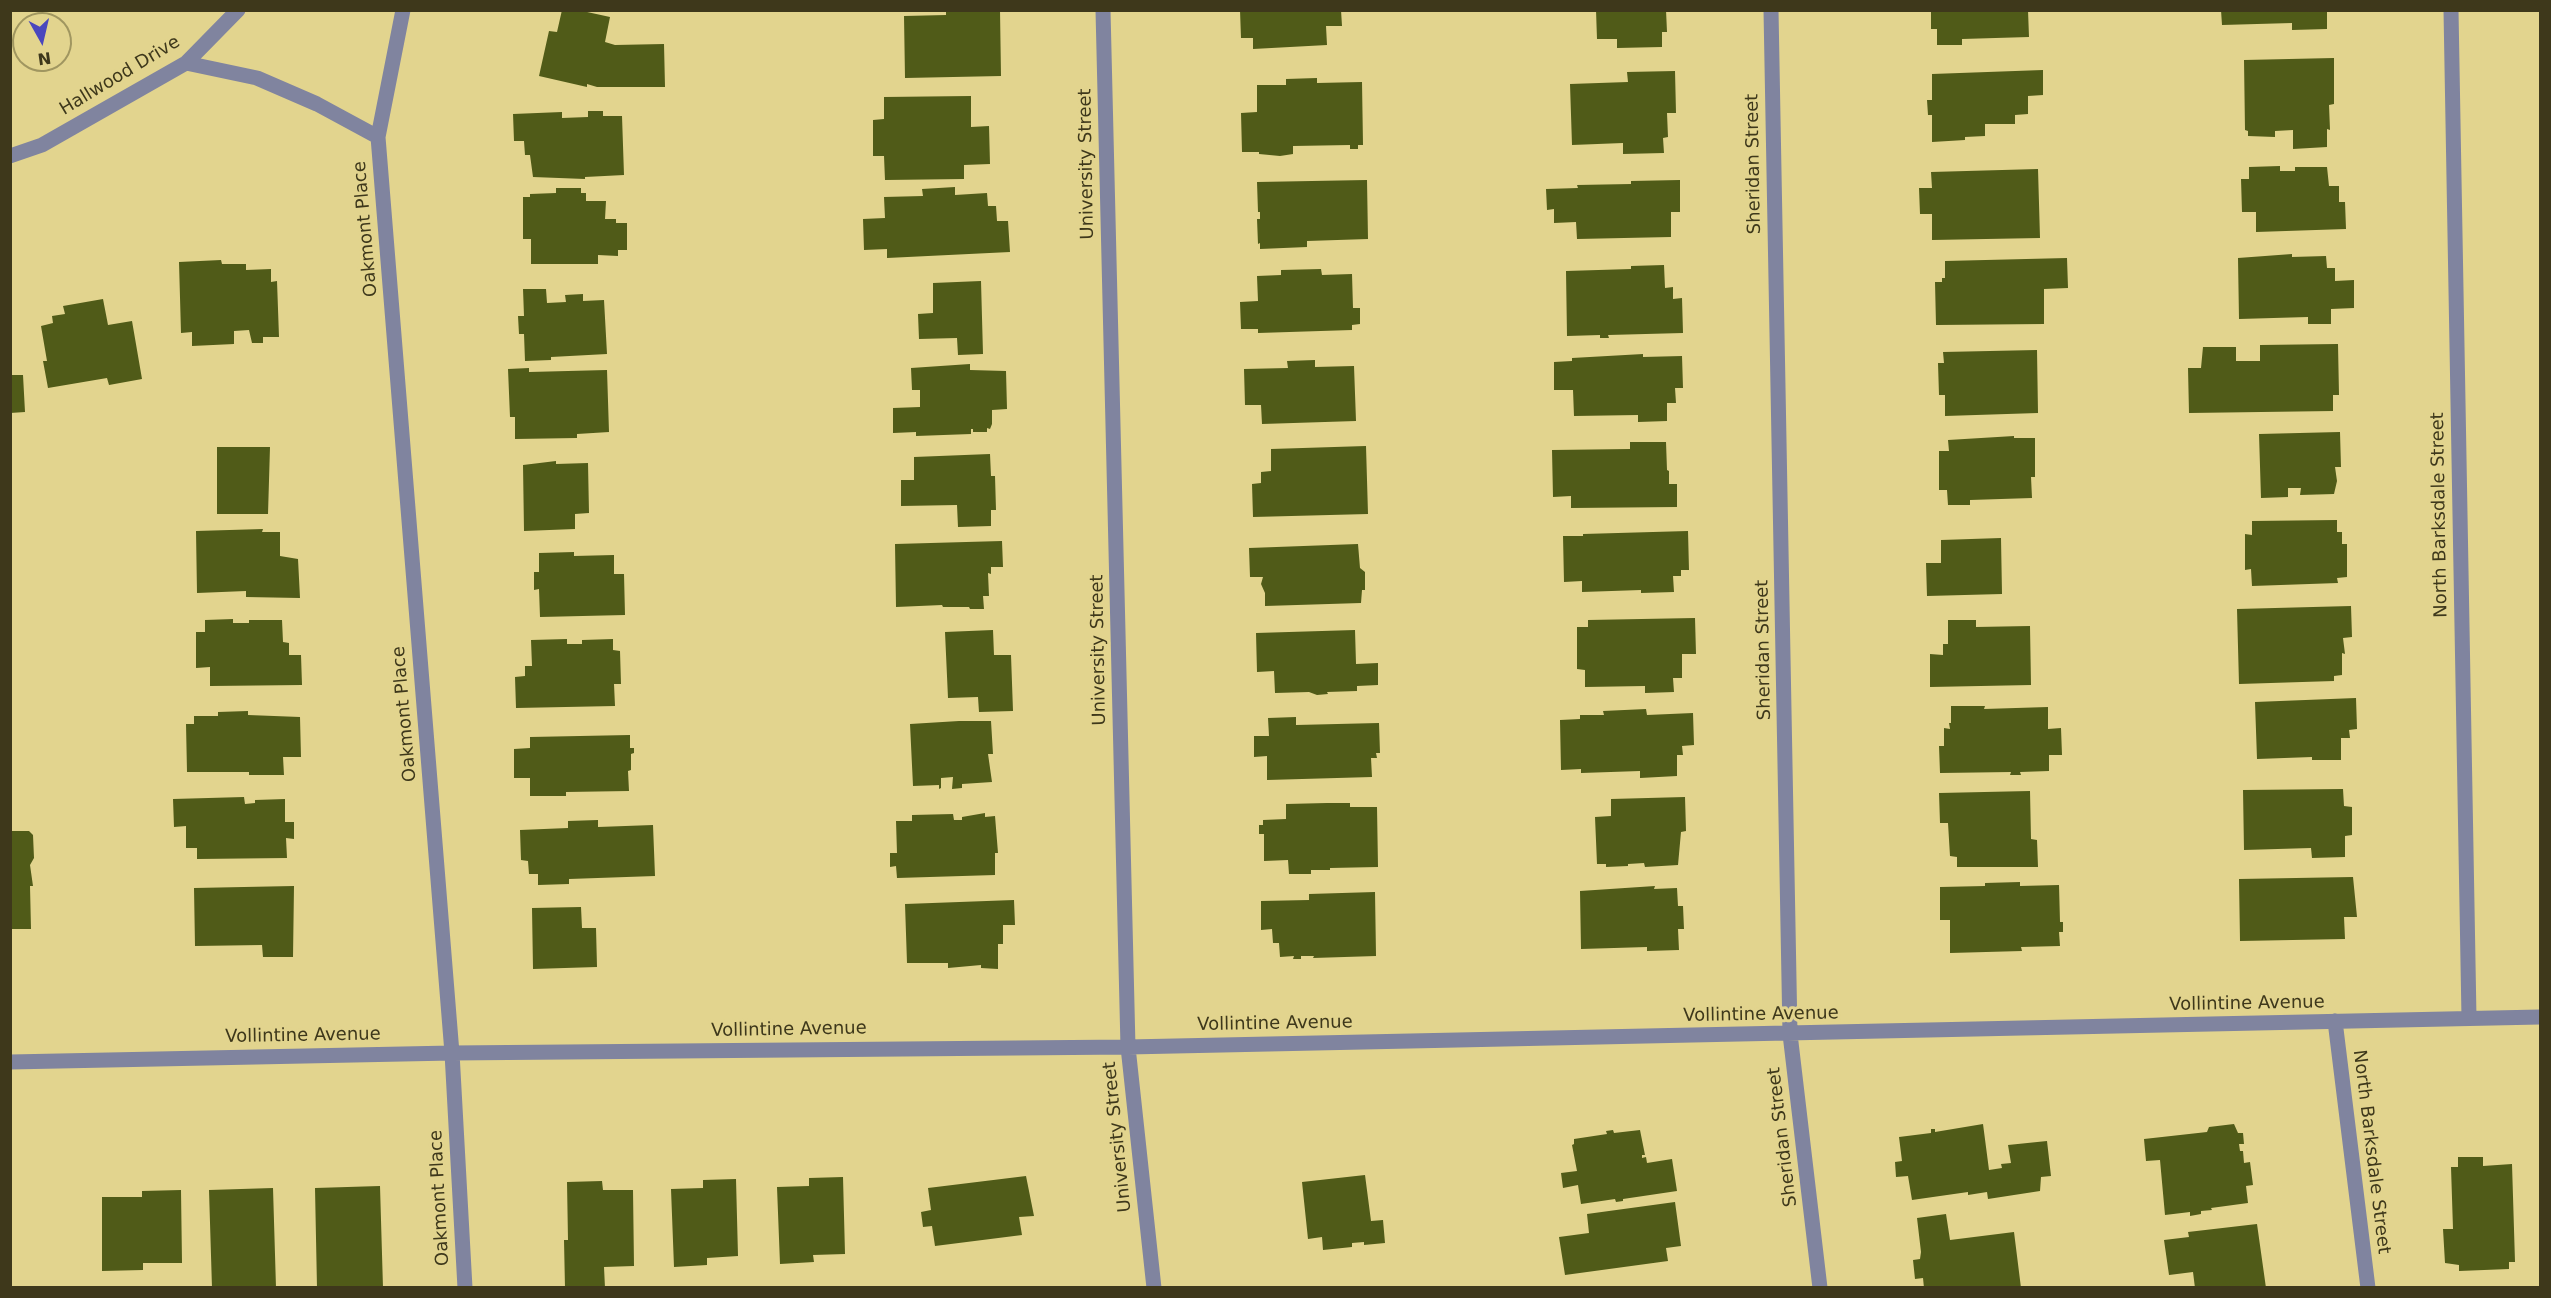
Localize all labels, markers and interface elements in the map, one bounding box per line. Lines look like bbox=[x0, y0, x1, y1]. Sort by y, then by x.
north arrow bbox=[12, 12, 72, 72]
street label: Hallwood Drive bbox=[56, 32, 184, 120]
text: N bbox=[36, 48, 52, 69]
street label: University Street bbox=[1075, 88, 1099, 240]
street label: Sheridan Street bbox=[1742, 94, 1766, 234]
street label: Oakmont Place bbox=[349, 160, 383, 298]
street label: North Barksdale Street bbox=[2427, 412, 2453, 618]
street label: University Street bbox=[1087, 574, 1111, 726]
street label: Sheridan Street bbox=[1752, 580, 1776, 720]
street label: Oakmont Place bbox=[388, 645, 422, 783]
street label: Vollintine Avenue bbox=[2169, 992, 2325, 1016]
street label: Vollintine Avenue bbox=[1683, 1003, 1839, 1027]
street label: Vollintine Avenue bbox=[1197, 1012, 1353, 1036]
street label: Vollintine Avenue bbox=[711, 1018, 867, 1042]
street label: Vollintine Avenue bbox=[225, 1024, 381, 1048]
street label: North Barksdale Street bbox=[2348, 1049, 2394, 1255]
street label: University Street bbox=[1099, 1061, 1137, 1213]
street label: Sheridan Street bbox=[1764, 1066, 1802, 1208]
street label: Oakmont Place bbox=[426, 1129, 454, 1267]

